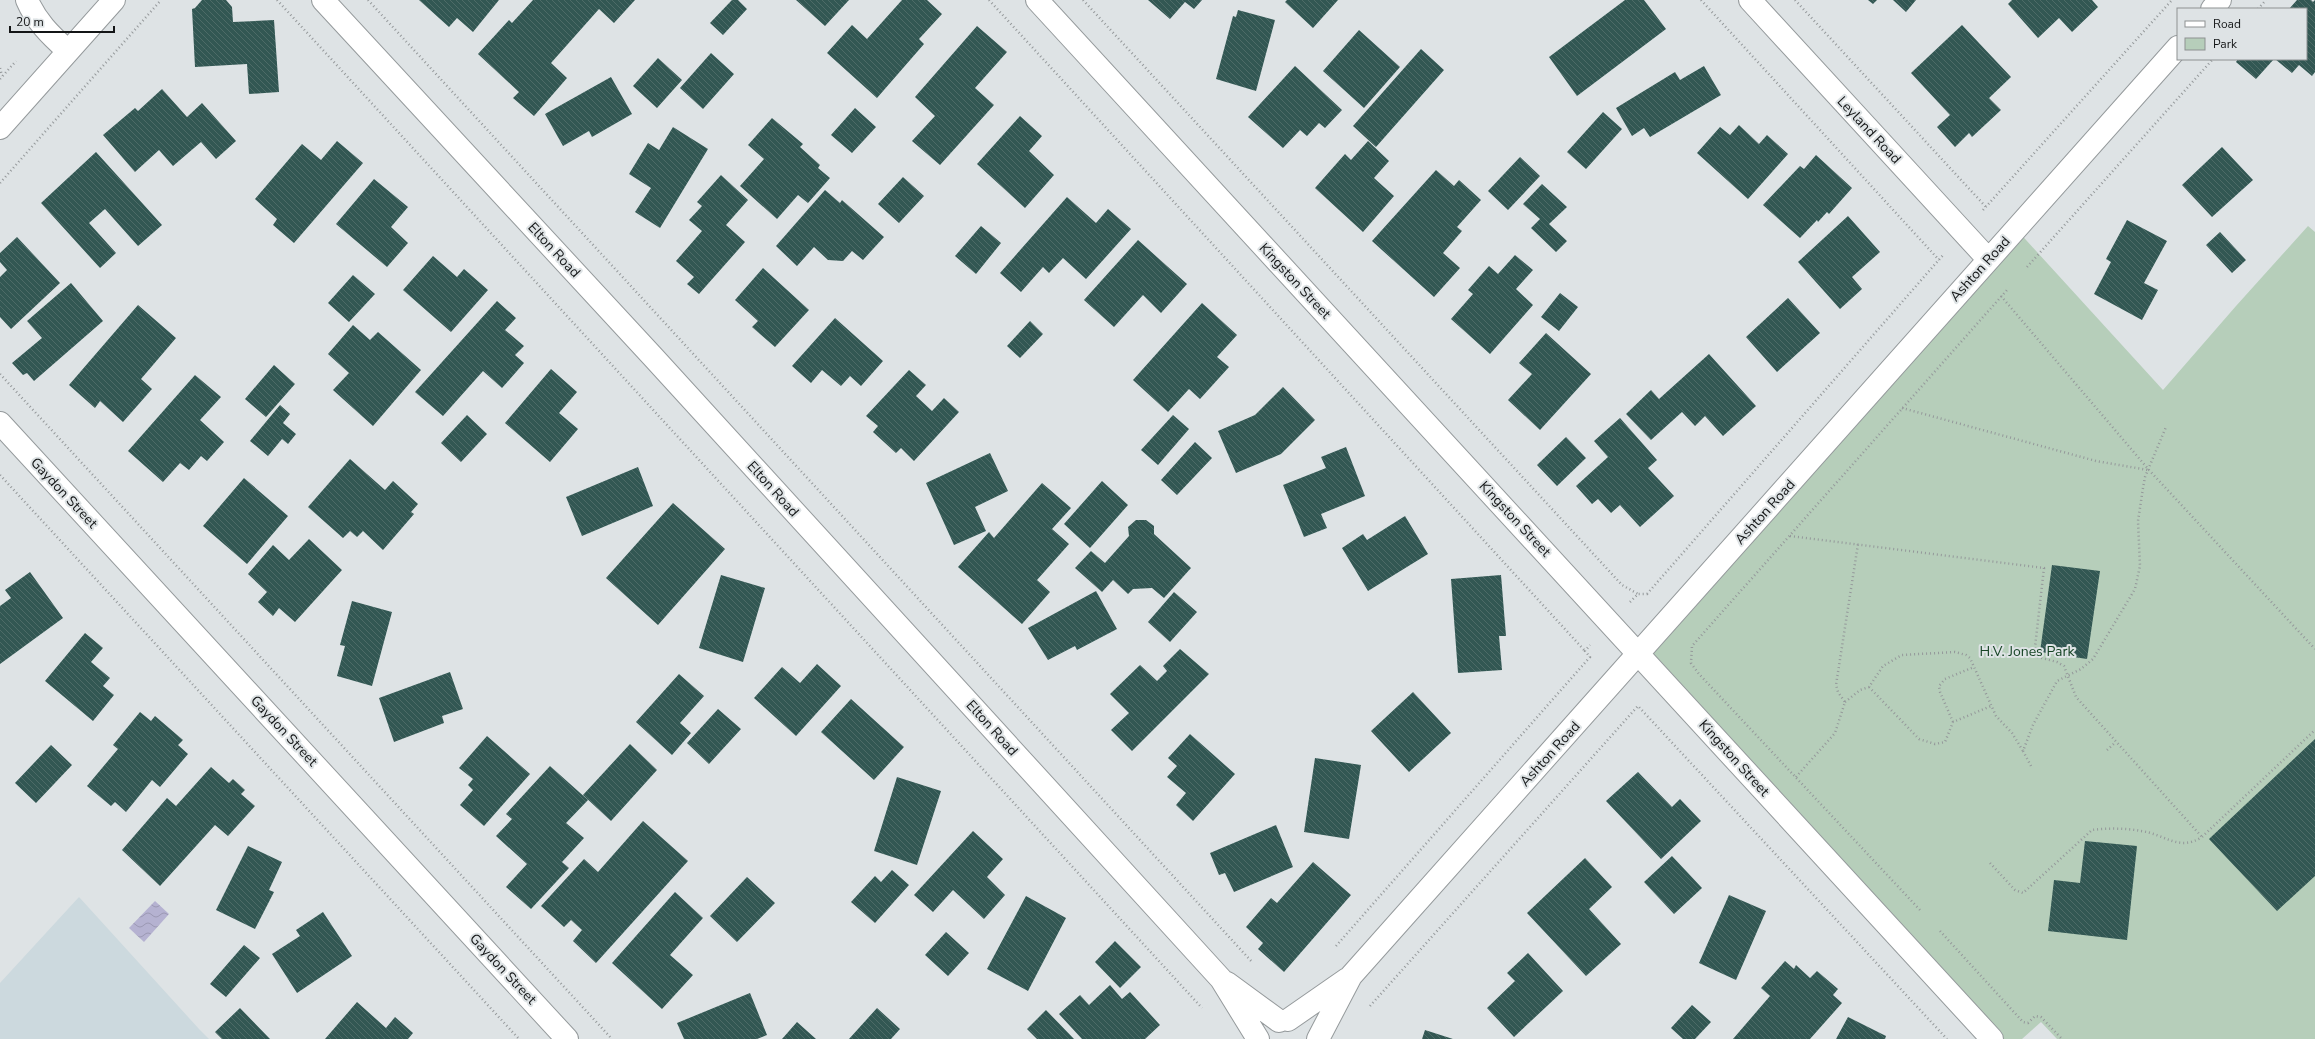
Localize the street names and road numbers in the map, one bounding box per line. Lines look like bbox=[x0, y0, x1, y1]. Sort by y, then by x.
street label: Leyland Road bbox=[1833, 92, 1905, 168]
street label: Elton Road bbox=[524, 218, 584, 282]
street label: Ashton Road bbox=[1946, 232, 2014, 306]
street label: Kingston Street bbox=[1255, 239, 1335, 323]
street label: Gaydon Street bbox=[26, 453, 102, 533]
street label: Elton Road bbox=[743, 457, 803, 521]
street label: Ashton Road bbox=[1731, 475, 1799, 549]
street label: Kingston Street bbox=[1475, 477, 1555, 561]
street label: Gaydon Street bbox=[246, 691, 322, 771]
street label: Elton Road bbox=[962, 696, 1022, 760]
street label: Kingston Street bbox=[1694, 716, 1774, 801]
street label: Ashton Road bbox=[1516, 717, 1584, 791]
street label: Gaydon Street bbox=[465, 929, 541, 1009]

